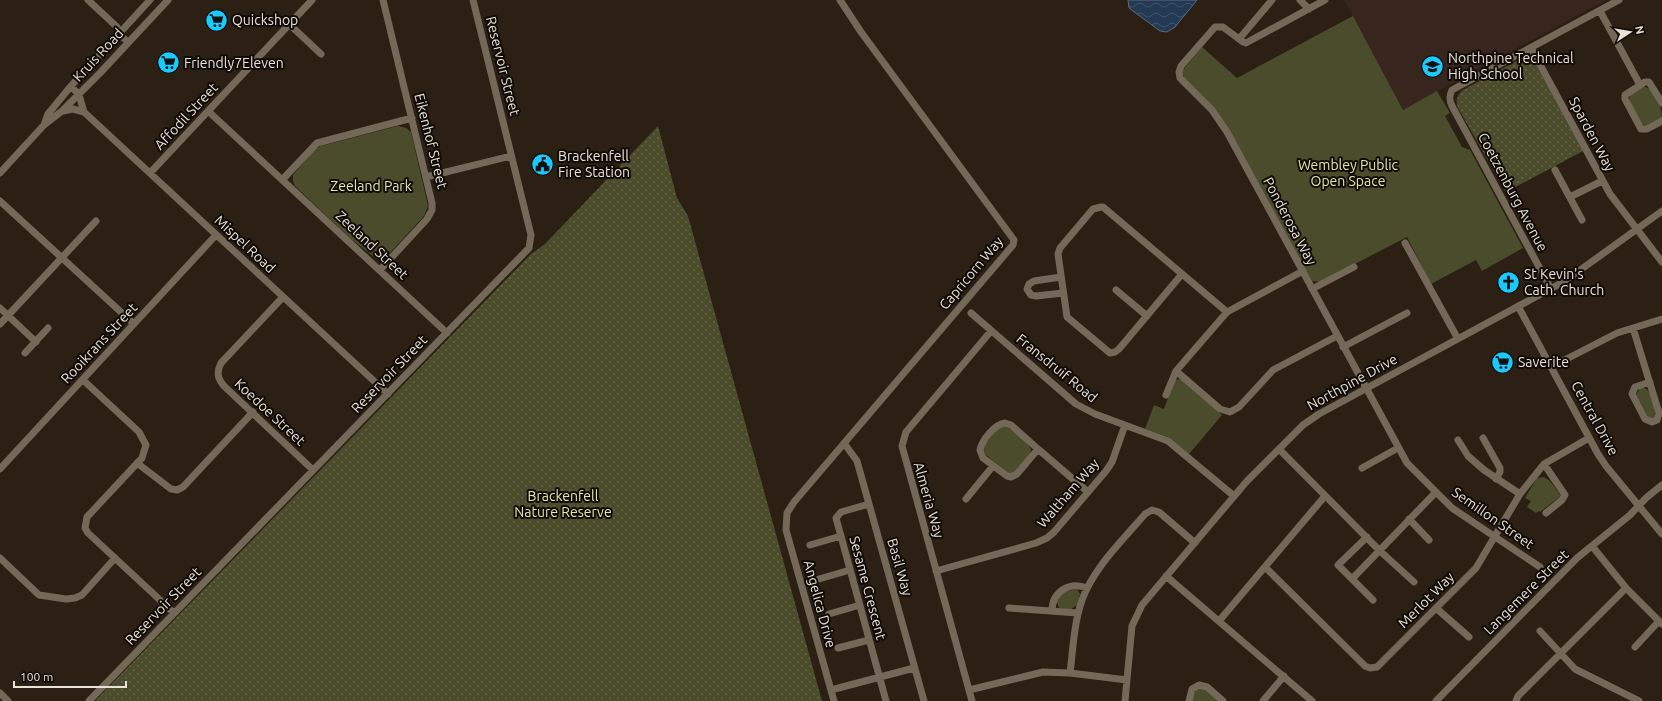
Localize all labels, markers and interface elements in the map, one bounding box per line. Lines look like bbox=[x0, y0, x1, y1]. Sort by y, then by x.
supermarket icon: Quickshop bbox=[203, 7, 229, 33]
place label: Quickshop bbox=[232, 12, 298, 28]
north arrow bbox=[1610, 12, 1650, 52]
street label: Reservoir Street bbox=[483, 15, 523, 118]
street label: Kruis Road bbox=[69, 25, 127, 85]
text: N bbox=[1633, 25, 1647, 35]
supermarket icon: Friendly7Eleven bbox=[156, 50, 182, 76]
place label: Northpine Technical High School bbox=[1448, 50, 1574, 82]
school or university icon: Northpine Technical High School bbox=[1419, 53, 1445, 79]
place label: Friendly7Eleven bbox=[184, 55, 284, 71]
street label: Affodil Street bbox=[151, 79, 221, 153]
street label: Eikenhof Street bbox=[411, 92, 451, 191]
street label: Sparden Way bbox=[1566, 94, 1618, 174]
street label: Coetzenburg Avenue bbox=[1475, 130, 1551, 254]
place label: Brackenfell Fire Station bbox=[558, 148, 630, 180]
public building icon: Brackenfell Fire Station bbox=[529, 151, 555, 177]
park label: Wembley Public Open Space bbox=[1298, 157, 1399, 189]
street label: Ponderosa Way bbox=[1260, 174, 1320, 268]
park label: Zeeland Park bbox=[330, 178, 412, 194]
street label: Zeeland Street bbox=[333, 208, 412, 283]
street label: Mispel Road bbox=[211, 212, 279, 276]
street label: Capricorn Way bbox=[936, 233, 1006, 313]
place label: St Kevin's Cath. Church bbox=[1524, 266, 1604, 298]
church icon: St Kevin's Cath. Church bbox=[1496, 269, 1522, 295]
street label: Rooikrans Street bbox=[58, 299, 141, 387]
street label: Reservoir Street bbox=[348, 331, 430, 416]
street label: Fransdruif Road bbox=[1013, 331, 1101, 405]
supermarket icon: Saverite bbox=[1489, 349, 1515, 375]
street label: Northpine Drive bbox=[1304, 351, 1400, 413]
place label: Saverite bbox=[1518, 354, 1569, 370]
street label: Koedoe Street bbox=[231, 375, 309, 449]
street label: Central Drive bbox=[1568, 378, 1622, 458]
street label: Waltham Way bbox=[1034, 455, 1102, 531]
street label: Almeria Way bbox=[911, 460, 948, 540]
street label: Semillon Street bbox=[1449, 484, 1537, 552]
park label: Brackenfell Nature Reserve bbox=[514, 488, 612, 520]
street label: Sesame Crescent bbox=[846, 534, 890, 642]
street label: Basil Way bbox=[884, 536, 916, 598]
street label: Langemere Street bbox=[1480, 546, 1572, 638]
street label: Angelica Drive bbox=[801, 559, 839, 649]
street label: Reservoir Street bbox=[122, 563, 204, 648]
street label: Merlot Way bbox=[1395, 569, 1457, 631]
scale bar bbox=[14, 663, 126, 689]
text: 100 m bbox=[20, 670, 53, 683]

